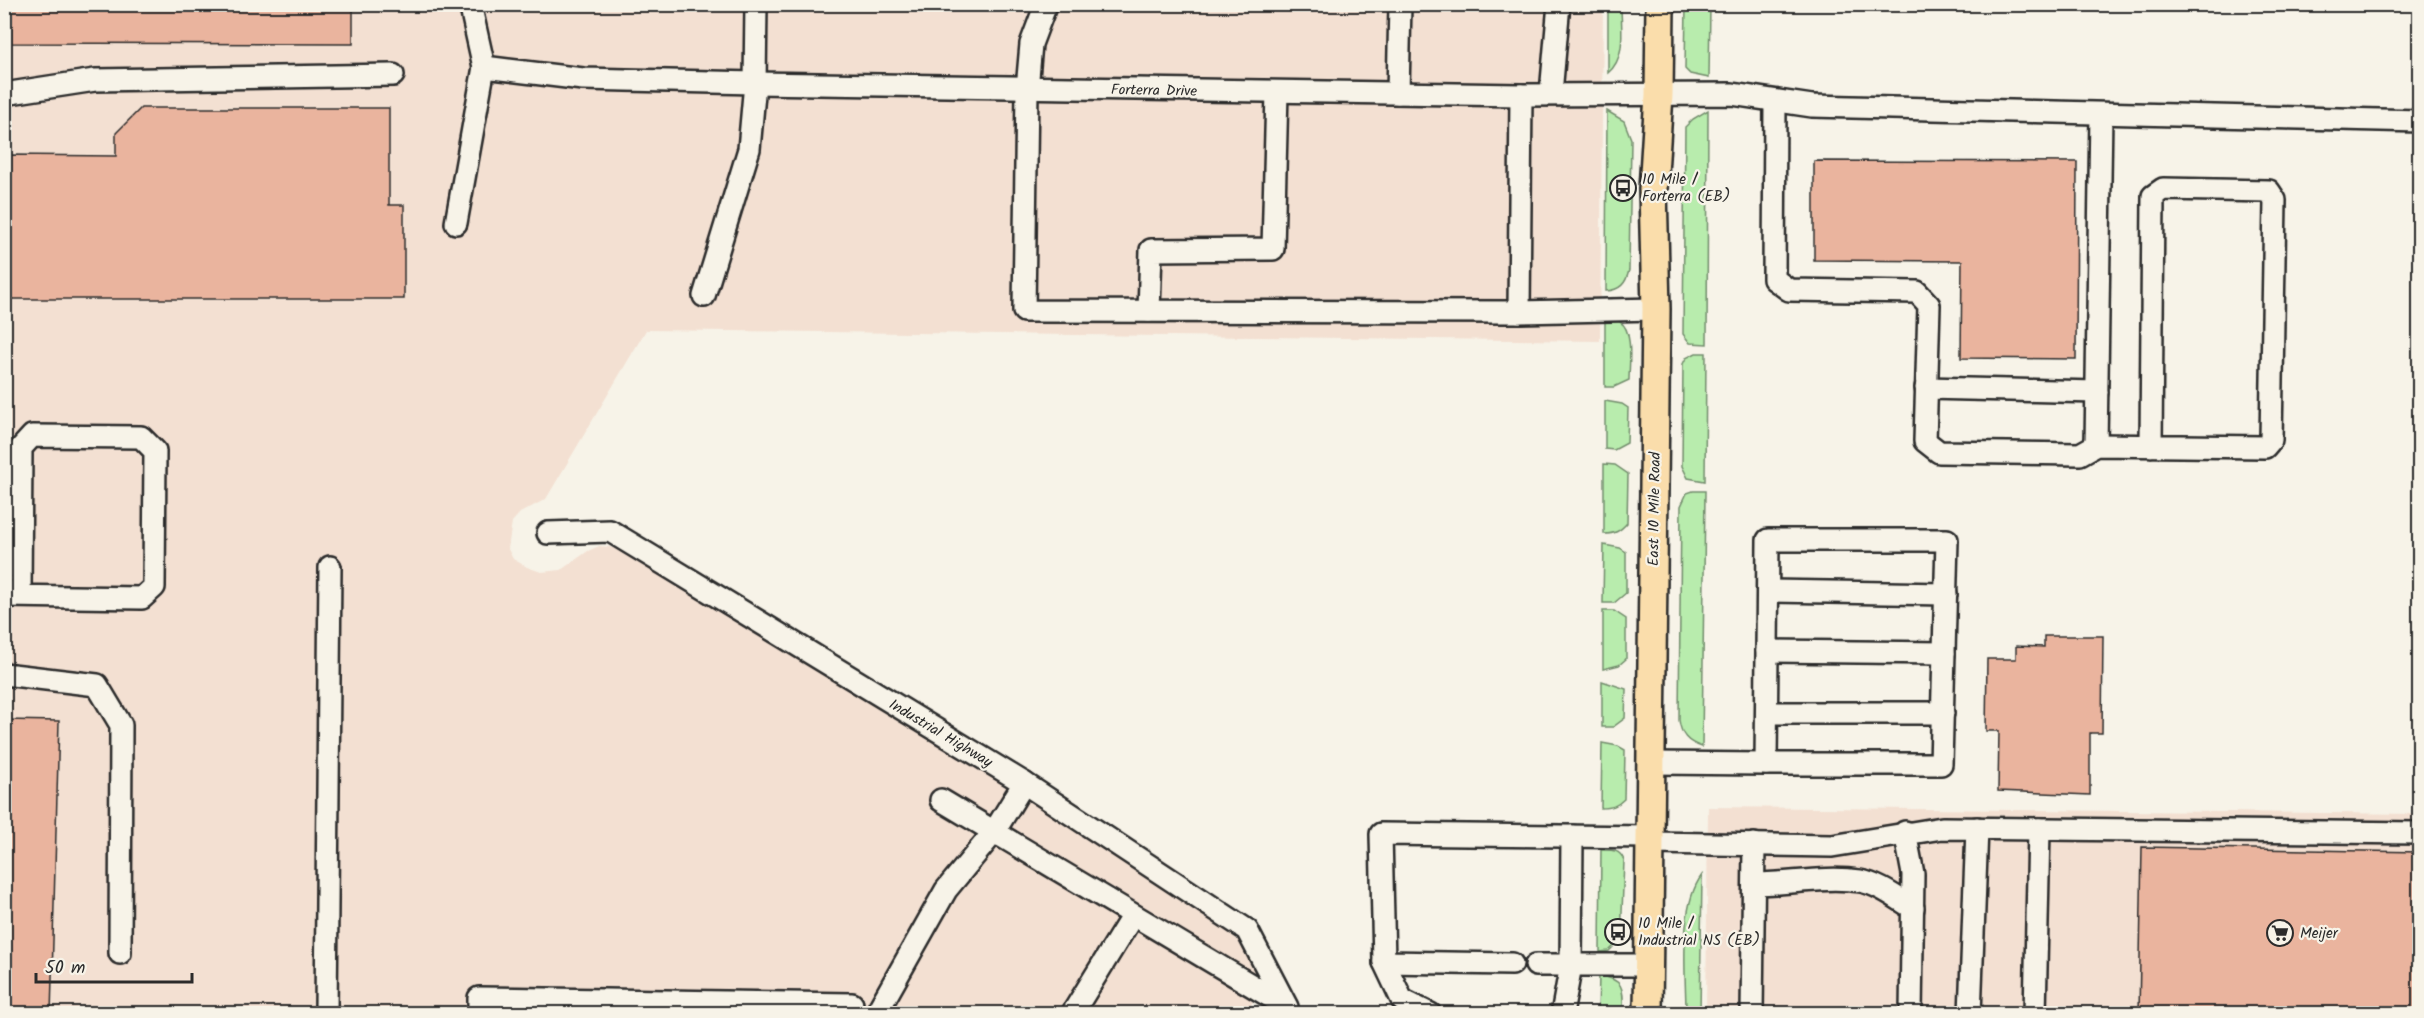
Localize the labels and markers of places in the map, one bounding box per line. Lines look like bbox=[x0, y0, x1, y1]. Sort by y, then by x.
place label: 10 Mile / Forterra (EB) bbox=[1642, 168, 1730, 209]
bus stop icon: 10 Mile / Forterra (EB) bbox=[1608, 173, 1638, 203]
place label: 10 Mile / Industrial NS (EB) bbox=[1638, 912, 1760, 953]
bus stop icon: 10 Mile / Industrial NS (EB) bbox=[1603, 917, 1633, 947]
supermarket icon: Meijer bbox=[2265, 918, 2295, 948]
place label: Meijer bbox=[2300, 922, 2339, 946]

